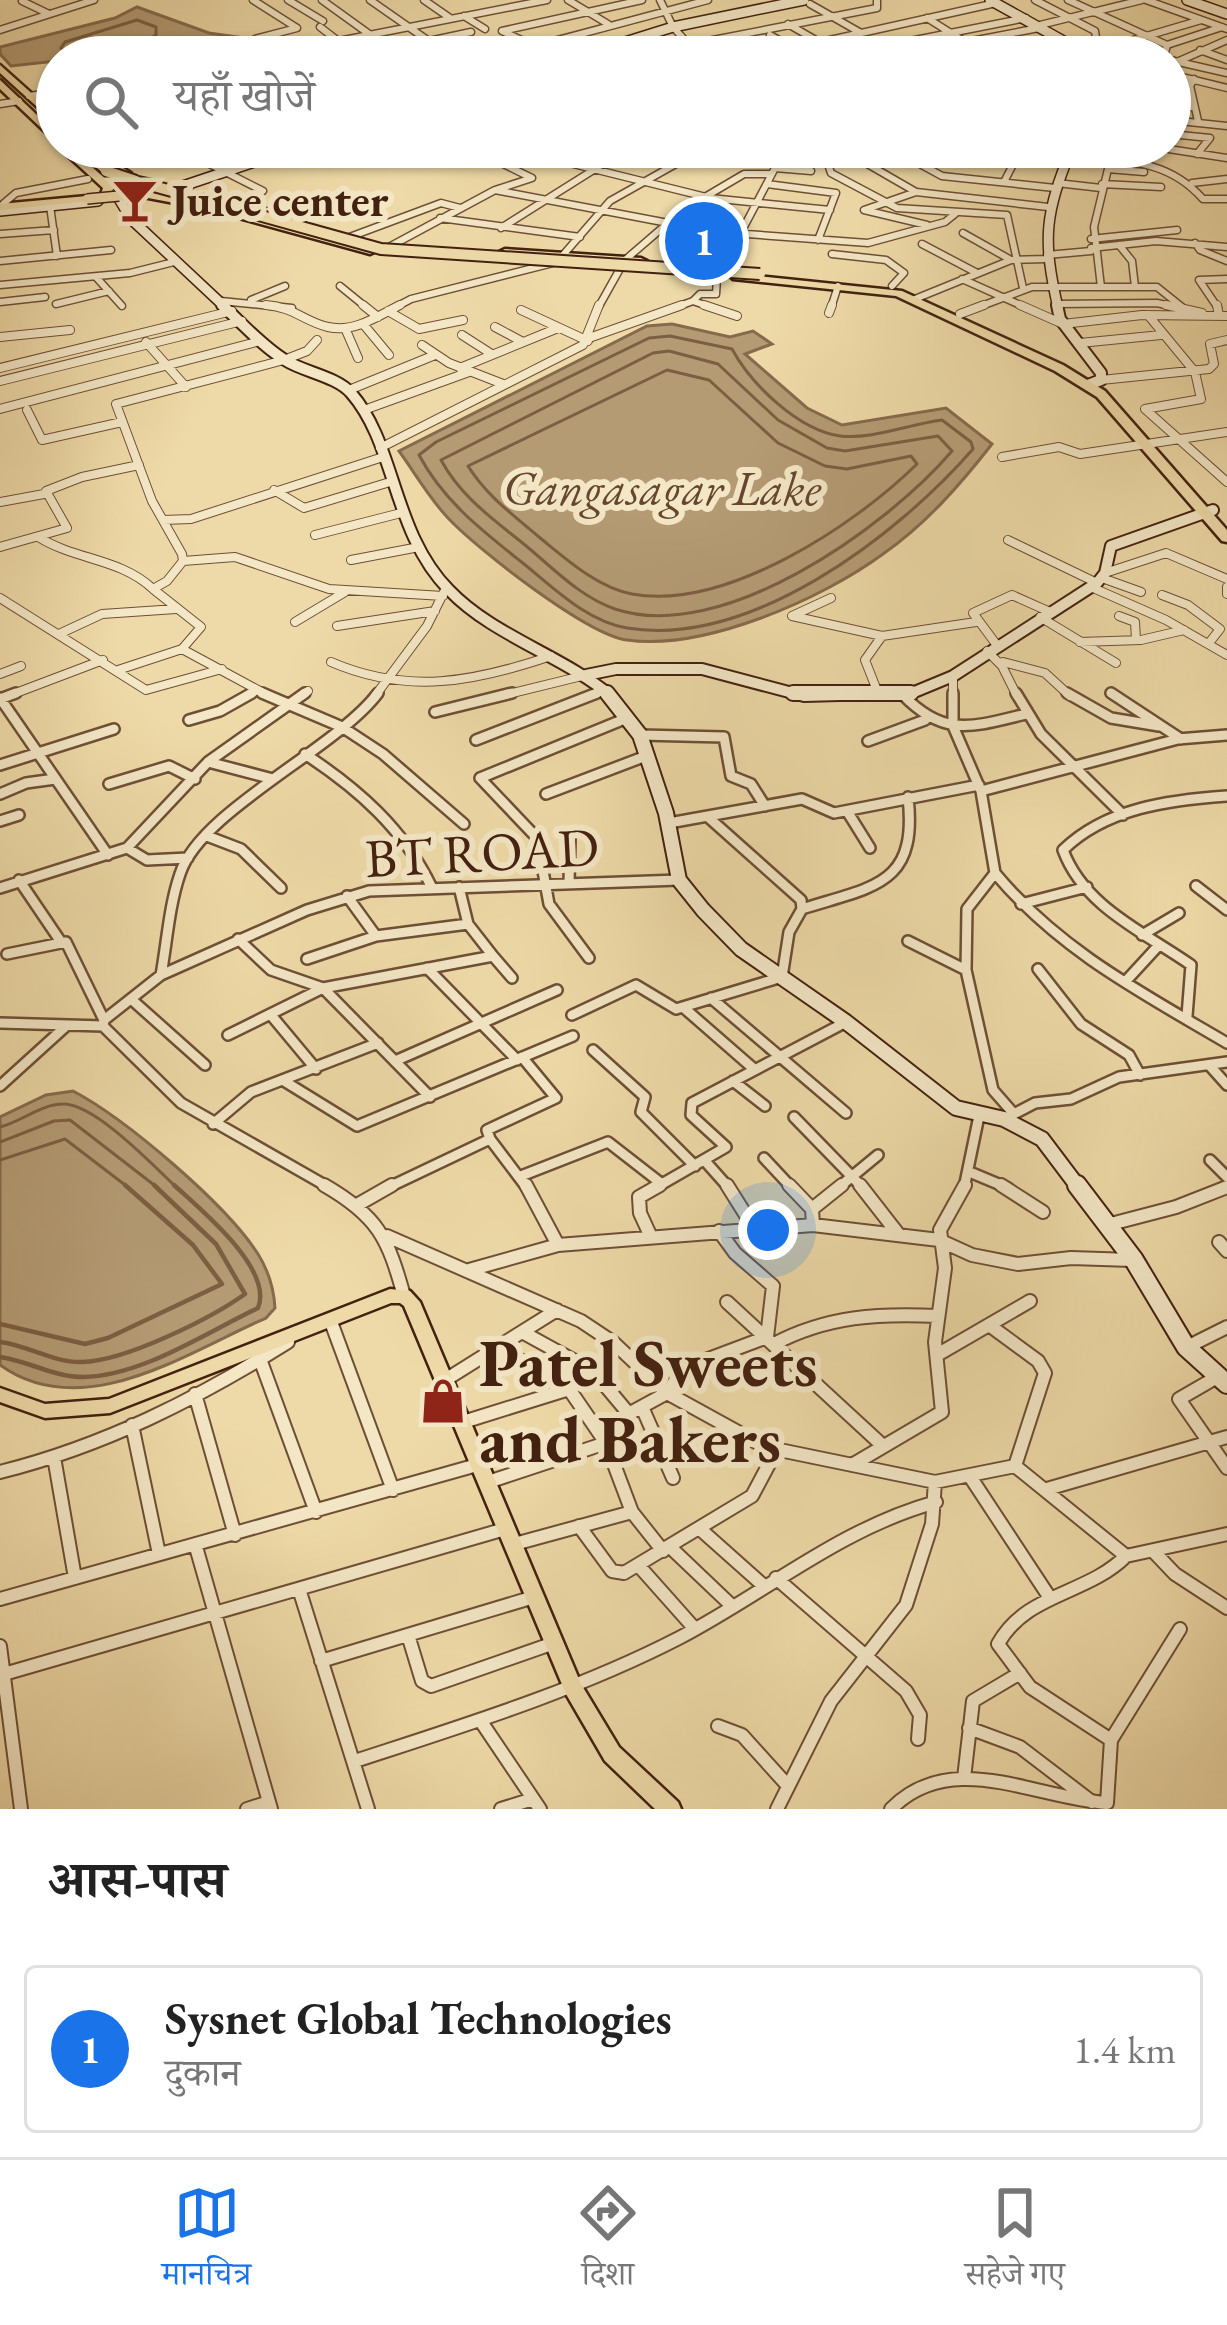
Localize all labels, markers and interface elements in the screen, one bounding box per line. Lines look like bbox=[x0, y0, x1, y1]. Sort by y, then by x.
search box bbox=[36, 36, 1191, 168]
text: यहाँ खोजें bbox=[174, 66, 315, 124]
icon: search bbox=[78, 69, 144, 135]
place label: Juice center bbox=[167, 171, 389, 229]
bar icon: Juice center bbox=[110, 175, 160, 225]
pin: 1 bbox=[665, 196, 743, 286]
water label: Gangasagar Lake bbox=[503, 457, 822, 519]
street label: BT ROAD bbox=[363, 811, 601, 893]
your location bbox=[738, 1200, 798, 1260]
place label: Patel Sweets and Bakers bbox=[479, 1320, 818, 1482]
shop icon: Patel Sweets and Bakers bbox=[418, 1376, 468, 1426]
text: आस-पास bbox=[48, 1846, 226, 1912]
text: Sysnet Global Technologies bbox=[165, 1989, 672, 2047]
text: 1 bbox=[80, 2024, 100, 2075]
text: 1.4 km bbox=[1073, 2024, 1176, 2075]
text: दुकान bbox=[165, 2047, 240, 2098]
tab: मानचित्र bbox=[162, 2180, 251, 2306]
tab: दिशा bbox=[575, 2180, 641, 2306]
tab: सहेजे गए bbox=[965, 2180, 1065, 2306]

